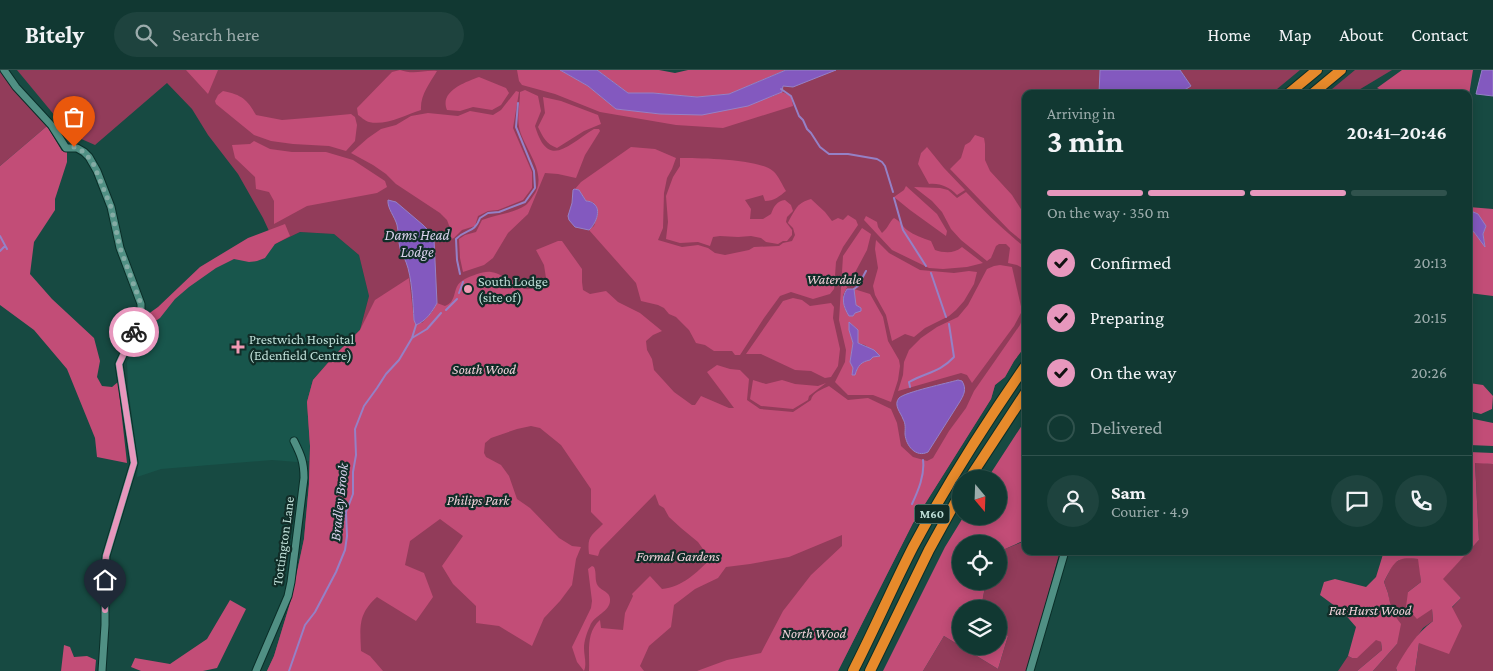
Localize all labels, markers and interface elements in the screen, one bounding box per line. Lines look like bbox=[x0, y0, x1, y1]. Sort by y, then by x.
search box bbox=[114, 12, 464, 57]
text: Bitely bbox=[25, 21, 84, 48]
icon: search bbox=[132, 21, 160, 49]
text: Search here bbox=[172, 24, 259, 45]
text: Home bbox=[1208, 25, 1251, 45]
text: Map bbox=[1279, 25, 1311, 45]
text: About bbox=[1339, 25, 1383, 45]
text: Contact bbox=[1411, 25, 1468, 45]
pin bbox=[53, 96, 95, 147]
icon: bag bbox=[60, 103, 88, 131]
text: Arriving in bbox=[1047, 105, 1115, 122]
text: 20:41–20:46 bbox=[1347, 122, 1447, 143]
text: 3 min bbox=[1047, 123, 1124, 159]
text: On the way · 350 m bbox=[1047, 204, 1169, 221]
water label: Dams Head Lodge bbox=[384, 227, 450, 261]
icon: check bbox=[1047, 249, 1075, 277]
text: Confirmed bbox=[1090, 252, 1171, 273]
text: 20:13 bbox=[1414, 254, 1447, 271]
park label: Waterdale bbox=[807, 271, 862, 287]
place label: South Lodge (site of) bbox=[478, 273, 548, 306]
marker: South Lodge (site of) bbox=[462, 283, 474, 295]
icon: check bbox=[1047, 304, 1075, 332]
courier bbox=[109, 307, 159, 357]
text: Preparing bbox=[1090, 307, 1164, 328]
text: 20:15 bbox=[1414, 309, 1447, 326]
icon: bike bbox=[120, 318, 148, 346]
place label: Prestwich Hospital (Edenfield Centre) bbox=[249, 331, 354, 364]
marker: Prestwich Hospital (Edenfield Centre) bbox=[231, 340, 245, 354]
icon: check bbox=[1047, 359, 1075, 387]
park label: South Wood bbox=[452, 361, 516, 377]
text: On the way bbox=[1090, 362, 1176, 383]
text: 20:26 bbox=[1411, 364, 1447, 381]
text: Delivered bbox=[1090, 417, 1163, 438]
water label: Bradley Brook bbox=[327, 461, 352, 542]
north arrow bbox=[952, 470, 1008, 525]
map controls bbox=[952, 470, 1007, 655]
button: person bbox=[1047, 475, 1099, 527]
button: chat bbox=[1331, 475, 1383, 527]
button: phone bbox=[1395, 475, 1447, 527]
text: Sam bbox=[1111, 482, 1146, 503]
park label: Philips Park bbox=[447, 492, 510, 508]
street label: Tottington Lane bbox=[269, 495, 297, 587]
text: Courier · 4.9 bbox=[1111, 503, 1189, 520]
road number: M60 bbox=[914, 504, 950, 524]
button: locate bbox=[952, 535, 1007, 590]
park label: Formal Gardens bbox=[636, 548, 721, 564]
pin bbox=[84, 559, 126, 610]
icon: home bbox=[91, 566, 119, 594]
button: layers bbox=[952, 600, 1007, 655]
park label: Fat Hurst Wood bbox=[1329, 602, 1412, 618]
park label: North Wood bbox=[782, 625, 847, 641]

